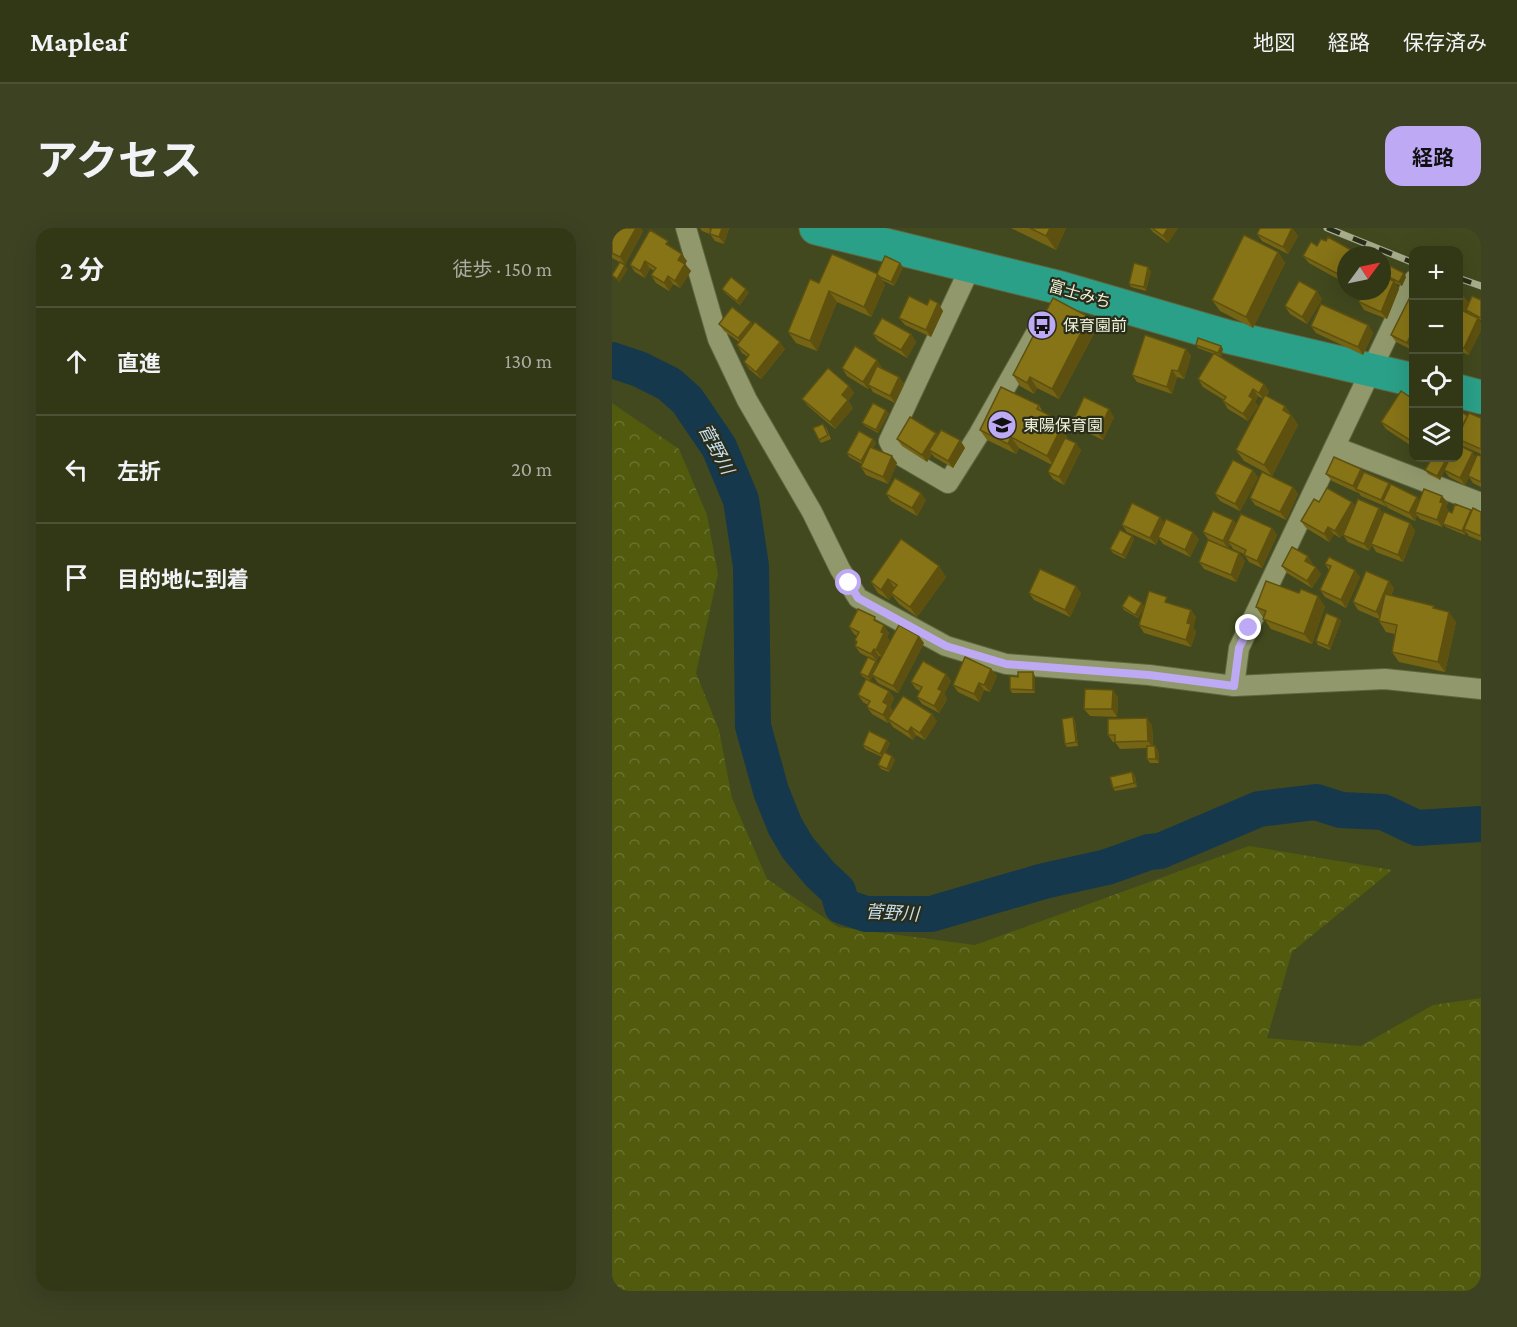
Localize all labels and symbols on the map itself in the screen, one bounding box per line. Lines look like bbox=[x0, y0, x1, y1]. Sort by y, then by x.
north arrow bbox=[1337, 246, 1391, 300]
street label: 富士みち bbox=[1047, 277, 1113, 311]
bus stop icon: 保育園前 bbox=[1026, 309, 1058, 341]
place label: 保育園前 bbox=[1063, 317, 1127, 334]
school or university icon: 東陽保育園 bbox=[986, 409, 1018, 441]
place label: 東陽保育園 bbox=[1023, 417, 1103, 434]
water label: 菅野川 bbox=[694, 420, 738, 479]
route start bbox=[835, 569, 861, 595]
route end bbox=[1235, 614, 1261, 640]
water label: 菅野川 bbox=[865, 902, 921, 925]

